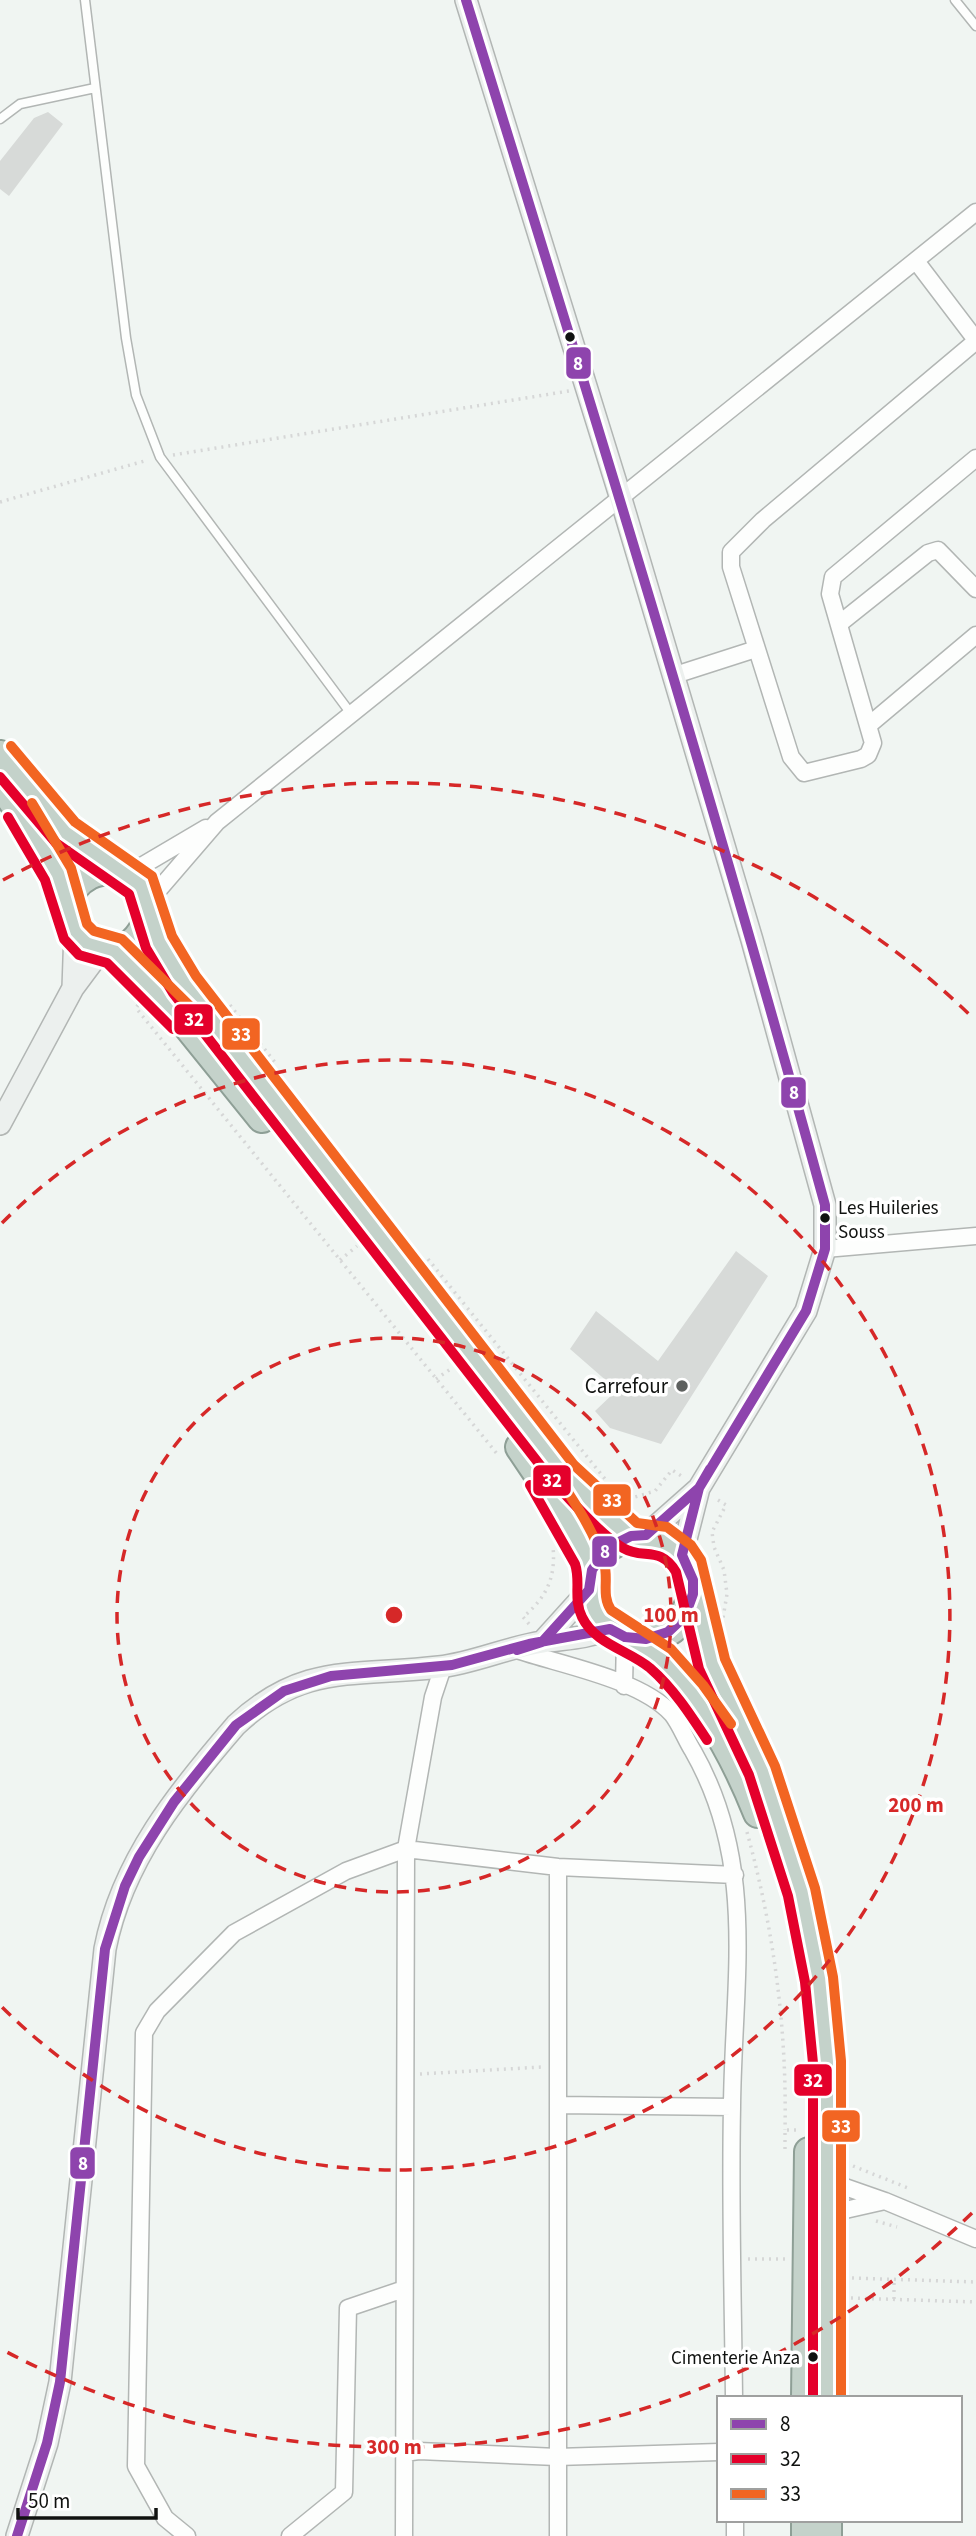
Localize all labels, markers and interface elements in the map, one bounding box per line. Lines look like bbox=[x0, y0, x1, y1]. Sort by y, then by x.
unlabelled marker bbox=[563, 330, 577, 344]
line badge: 8 bbox=[565, 346, 592, 380]
text: 8 bbox=[573, 351, 583, 378]
line badge: 32 bbox=[173, 1003, 214, 1036]
text: 32 bbox=[184, 1007, 204, 1034]
line badge: 33 bbox=[221, 1017, 261, 1051]
text: 33 bbox=[231, 1022, 251, 1049]
line badge: 8 bbox=[780, 1076, 807, 1109]
text: 8 bbox=[789, 1080, 799, 1107]
place label: Les Huileries Souss bbox=[838, 1195, 939, 1246]
marker: Les Huileries Souss bbox=[818, 1211, 832, 1225]
place label: Carrefour bbox=[585, 1371, 669, 1401]
marker: Carrefour bbox=[674, 1378, 690, 1394]
line badge: 32 bbox=[532, 1464, 572, 1497]
text: 32 bbox=[542, 1468, 562, 1495]
line badge: 33 bbox=[592, 1483, 632, 1517]
text: 33 bbox=[602, 1488, 622, 1515]
line badge: 8 bbox=[591, 1535, 618, 1568]
text: 8 bbox=[600, 1539, 610, 1566]
text: 100 m bbox=[643, 1600, 699, 1630]
centre of rings bbox=[382, 1603, 406, 1627]
text: 200 m bbox=[888, 1790, 944, 1820]
line badge: 32 bbox=[793, 2063, 833, 2097]
text: 32 bbox=[803, 2068, 823, 2095]
line badge: 33 bbox=[821, 2109, 861, 2143]
text: 33 bbox=[831, 2114, 851, 2141]
line badge: 8 bbox=[69, 2146, 96, 2180]
text: 8 bbox=[78, 2151, 88, 2178]
place label: Cimenterie Anza bbox=[671, 2345, 800, 2372]
marker: Cimenterie Anza bbox=[806, 2350, 820, 2364]
legend bbox=[717, 2396, 962, 2522]
text: 8 bbox=[780, 2409, 790, 2439]
text: 300 m bbox=[366, 2432, 422, 2462]
text: 32 bbox=[780, 2444, 801, 2474]
scale bar bbox=[18, 2476, 156, 2520]
text: 33 bbox=[780, 2479, 801, 2509]
text: 50 m bbox=[28, 2486, 70, 2516]

